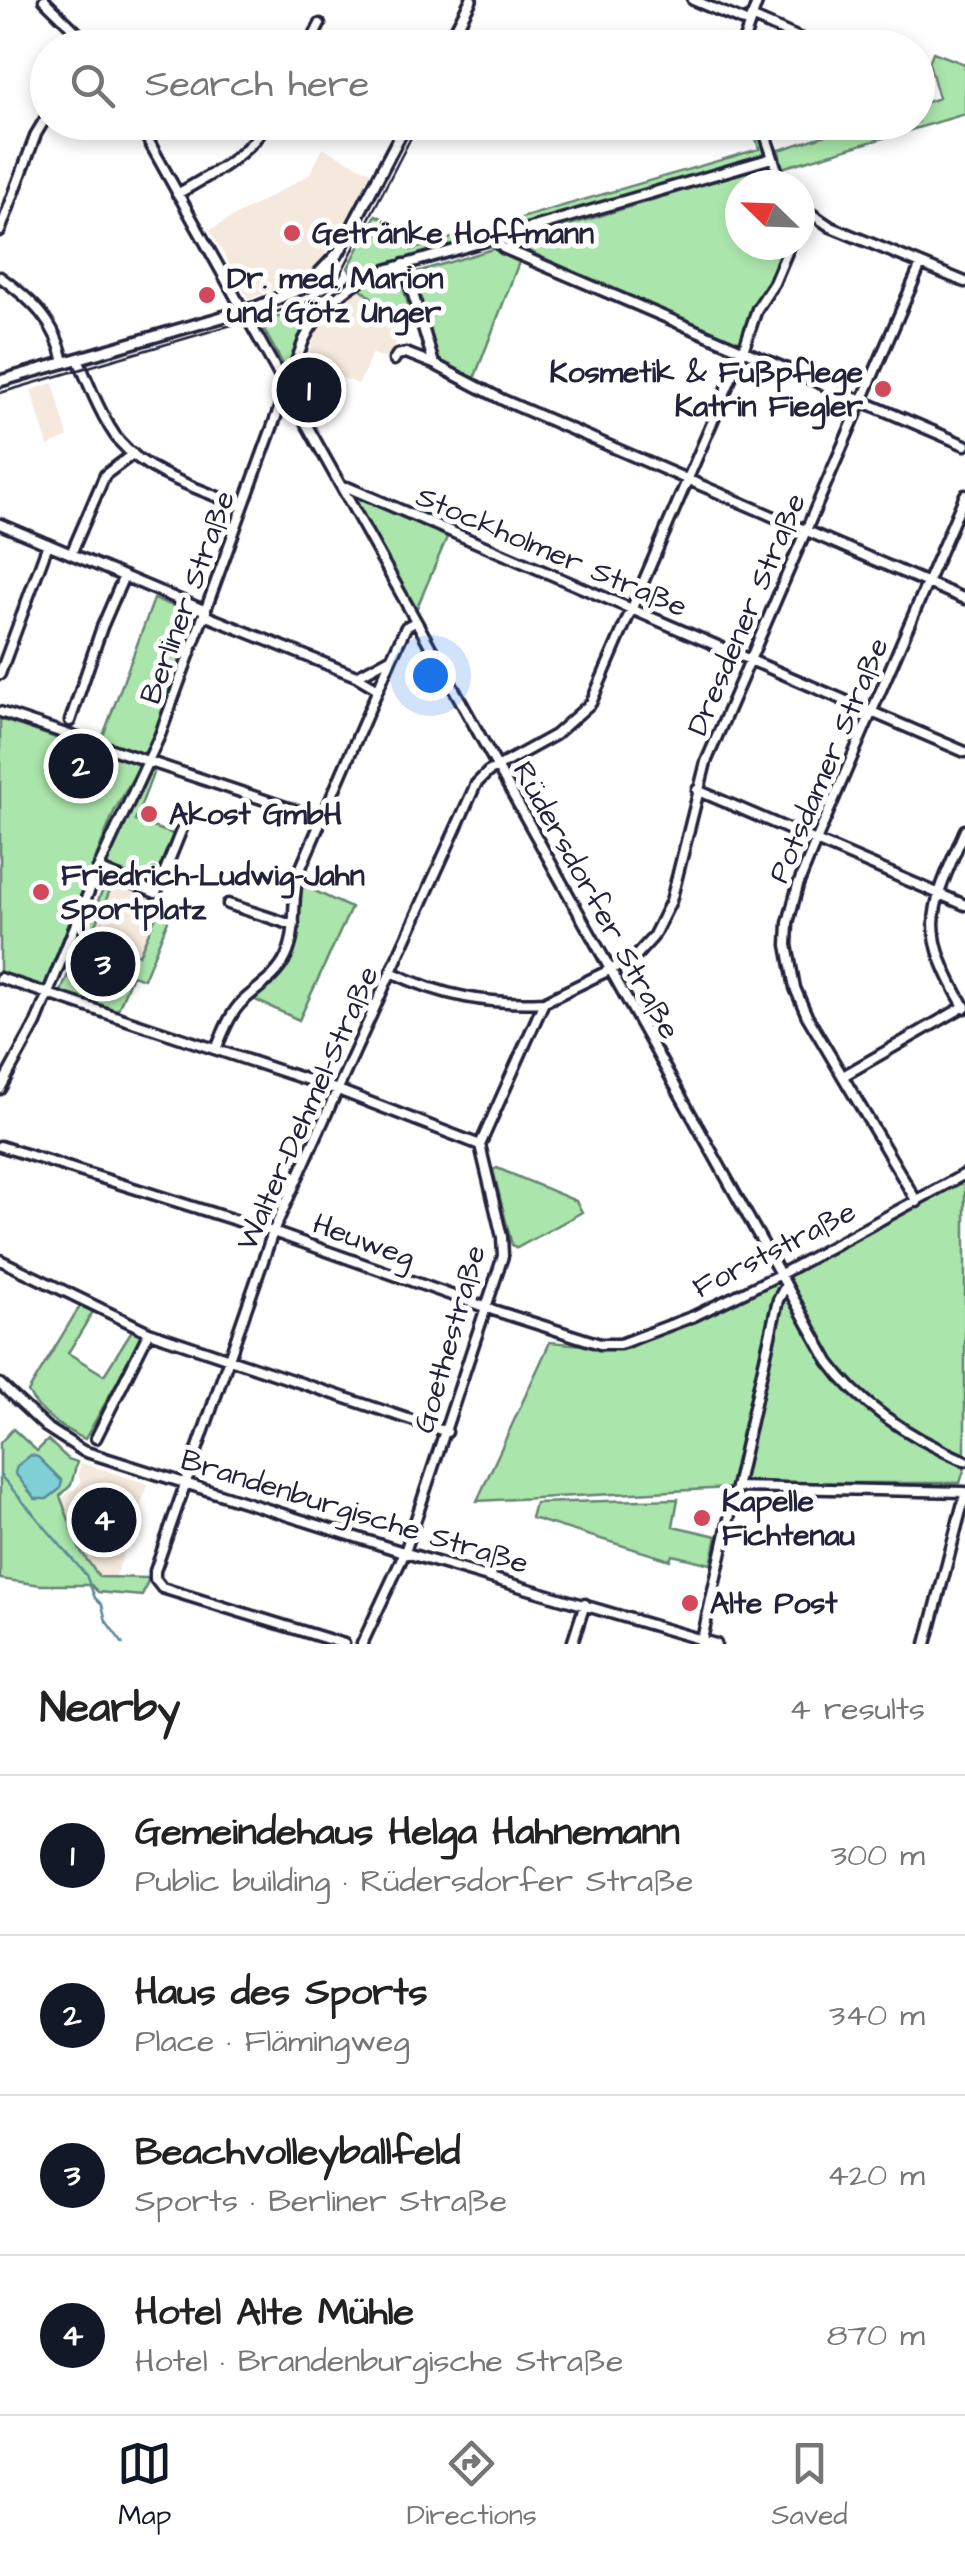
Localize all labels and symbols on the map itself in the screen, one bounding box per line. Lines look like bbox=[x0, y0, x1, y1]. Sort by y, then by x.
north arrow bbox=[725, 170, 815, 260]
place label: Getränke Hoffmann bbox=[312, 213, 594, 255]
marker: Getränke Hoffmann bbox=[281, 222, 303, 244]
place label: Dr. med. Marion und Götz Unger bbox=[226, 258, 443, 336]
marker: Dr. med. Marion und Götz Unger bbox=[196, 284, 218, 306]
pin: 1 bbox=[276, 352, 342, 428]
place label: Kosmetik & Fußpflege Katrin Fiegler bbox=[550, 352, 863, 430]
marker: Kosmetik & Fußpflege Katrin Fiegler bbox=[872, 378, 894, 400]
street label: Stockholmer Straße bbox=[409, 476, 694, 628]
street label: Berliner Straße bbox=[130, 485, 246, 710]
street label: Dresdener Straße bbox=[677, 487, 817, 742]
street label: Potsdamer Straße bbox=[758, 631, 900, 890]
your location bbox=[405, 650, 456, 701]
pin: 2 bbox=[48, 728, 114, 804]
street label: Rüdersdorfer Straße bbox=[502, 754, 690, 1047]
place label: Akost GmbH bbox=[169, 794, 342, 836]
marker: Akost GmbH bbox=[138, 803, 160, 825]
place label: Friedrich-Ludwig-Jahn Sportplatz bbox=[60, 855, 365, 932]
marker: Friedrich-Ludwig-Jahn Sportplatz bbox=[30, 881, 52, 903]
pin: 3 bbox=[70, 926, 136, 1002]
street label: Walter-Dehmel-Straße bbox=[226, 959, 390, 1257]
street label: Forststraße bbox=[686, 1191, 863, 1309]
street label: Heuweg bbox=[307, 1203, 420, 1280]
street label: Goethestraße bbox=[403, 1240, 497, 1438]
street label: Brandenburgische Straße bbox=[176, 1439, 534, 1586]
place label: Kapelle Fichtenau bbox=[722, 1481, 855, 1557]
pin: 4 bbox=[72, 1482, 136, 1558]
marker: Kapelle Fichtenau bbox=[691, 1507, 713, 1529]
place label: Alte Post bbox=[710, 1583, 838, 1625]
marker: Alte Post bbox=[679, 1592, 701, 1614]

